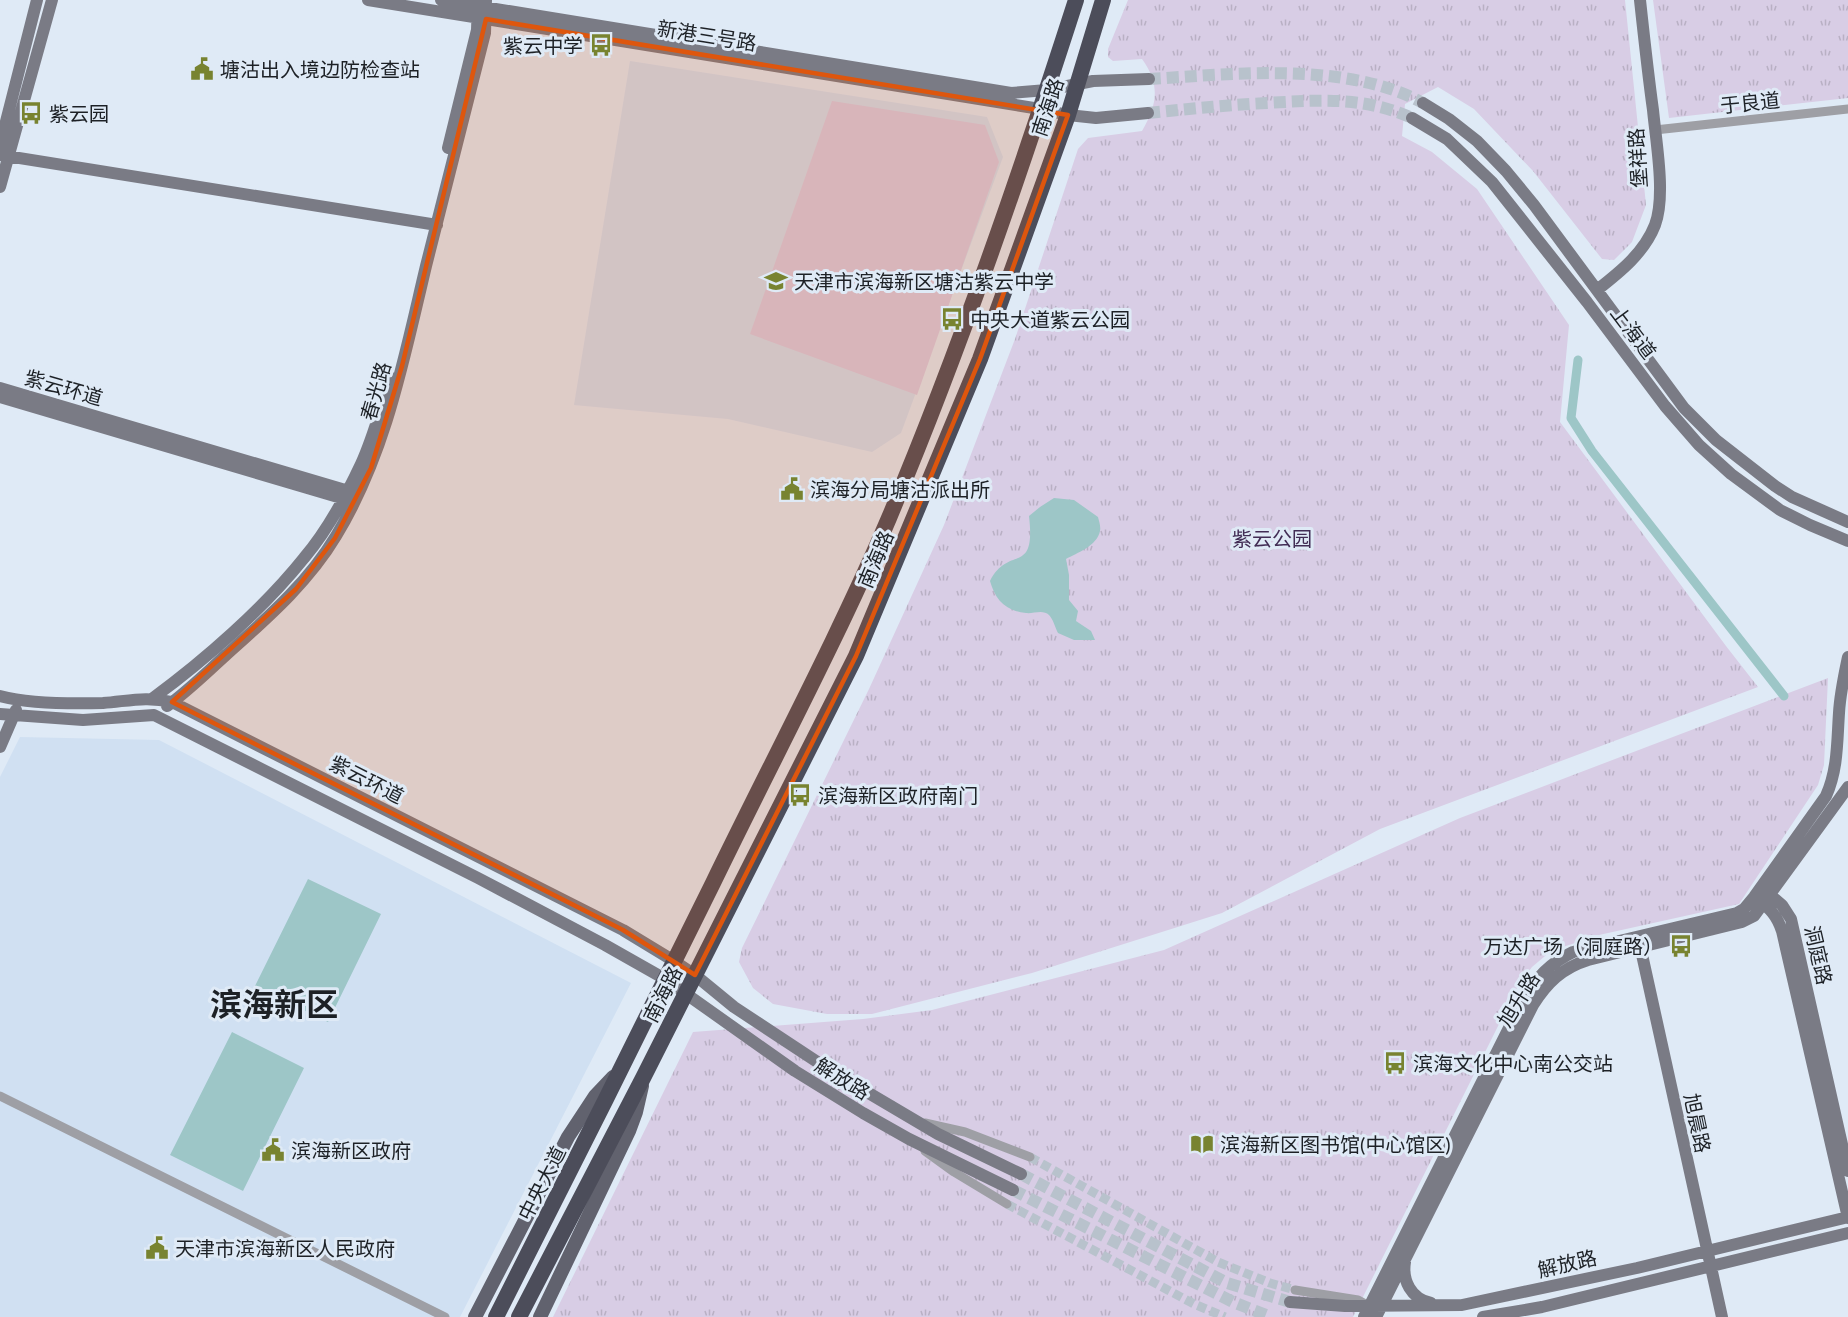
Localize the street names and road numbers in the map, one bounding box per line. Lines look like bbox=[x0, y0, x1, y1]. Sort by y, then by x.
street label: 新港三号路 bbox=[656, 15, 758, 55]
street label: 南海路 bbox=[1026, 75, 1068, 139]
street label: 于良道 bbox=[1719, 87, 1781, 117]
street label: 堡祥路 bbox=[1623, 127, 1651, 189]
street label: 上海道 bbox=[1606, 301, 1662, 363]
street label: 春光路 bbox=[355, 359, 395, 423]
street label: 紫云环道 bbox=[22, 364, 106, 410]
street label: 南海路 bbox=[852, 527, 898, 591]
street label: 紫云环道 bbox=[326, 750, 408, 808]
street label: 洞庭路 bbox=[1801, 923, 1837, 987]
street label: 南海路 bbox=[638, 962, 686, 1026]
street label: 旭升路 bbox=[1492, 967, 1544, 1031]
street label: 解放路 bbox=[811, 1052, 875, 1104]
street label: 旭晨路 bbox=[1680, 1091, 1716, 1155]
street label: 中央大道 bbox=[512, 1142, 570, 1224]
street label: 解放路 bbox=[1535, 1245, 1599, 1281]

